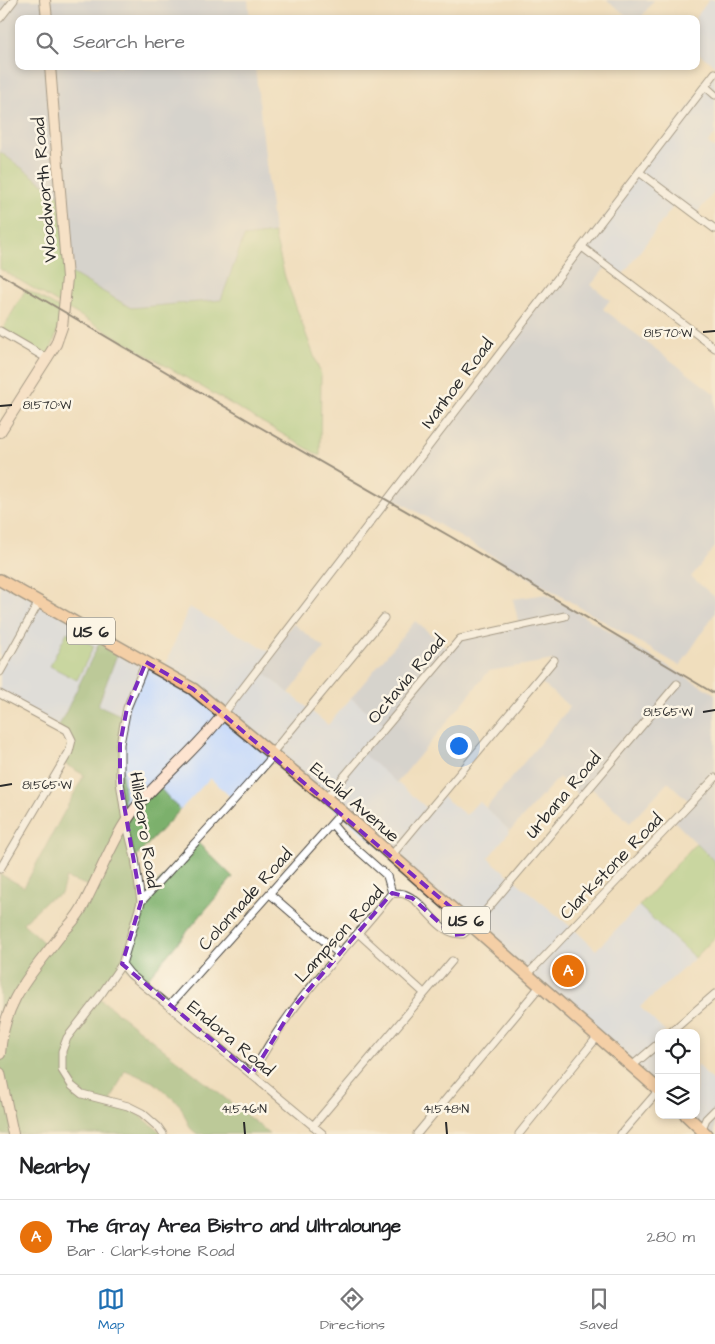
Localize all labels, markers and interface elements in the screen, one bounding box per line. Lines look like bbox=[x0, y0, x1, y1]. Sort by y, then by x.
search box bbox=[15, 15, 700, 70]
icon: search bbox=[33, 29, 61, 57]
text: Search here bbox=[73, 29, 185, 56]
street label: Woodworth Road bbox=[26, 116, 63, 264]
text: 81.570°W bbox=[644, 325, 693, 342]
street label: Ivanhoe Road bbox=[415, 333, 500, 434]
text: 81.570°W bbox=[23, 397, 72, 414]
road number: US 6 bbox=[67, 618, 115, 644]
street label: Octavia Road bbox=[362, 629, 451, 729]
text: 81.565°W bbox=[643, 704, 693, 721]
your location bbox=[446, 733, 472, 759]
street label: Urbana Road bbox=[520, 747, 607, 844]
street label: Euclid Avenue bbox=[304, 756, 405, 849]
street label: Hillsboro Road bbox=[123, 770, 166, 890]
text: 81.565°W bbox=[22, 777, 72, 794]
street label: Clarkstone Road bbox=[554, 808, 669, 925]
street label: Colonnade Road bbox=[192, 842, 298, 956]
street label: Lampson Road bbox=[289, 880, 390, 988]
road number: US 6 bbox=[442, 906, 490, 934]
pin: A bbox=[552, 952, 584, 990]
street label: Endora Road bbox=[182, 995, 280, 1082]
map controls bbox=[655, 1029, 700, 1119]
button: locate bbox=[655, 1029, 700, 1074]
button: layers bbox=[655, 1074, 700, 1119]
text: 41.546°N bbox=[221, 1101, 267, 1118]
text: 41.548°N bbox=[423, 1101, 469, 1118]
text: Nearby bbox=[20, 1152, 90, 1181]
text: The Gray Area Bistro and Ultralounge bbox=[67, 1213, 401, 1240]
text: A bbox=[31, 1226, 41, 1248]
text: 280 m bbox=[647, 1226, 695, 1248]
text: Bar · Clarkstone Road bbox=[67, 1240, 234, 1262]
tab: Map bbox=[97, 1285, 125, 1335]
tab: Directions bbox=[320, 1285, 385, 1335]
tab: Saved bbox=[580, 1285, 618, 1335]

